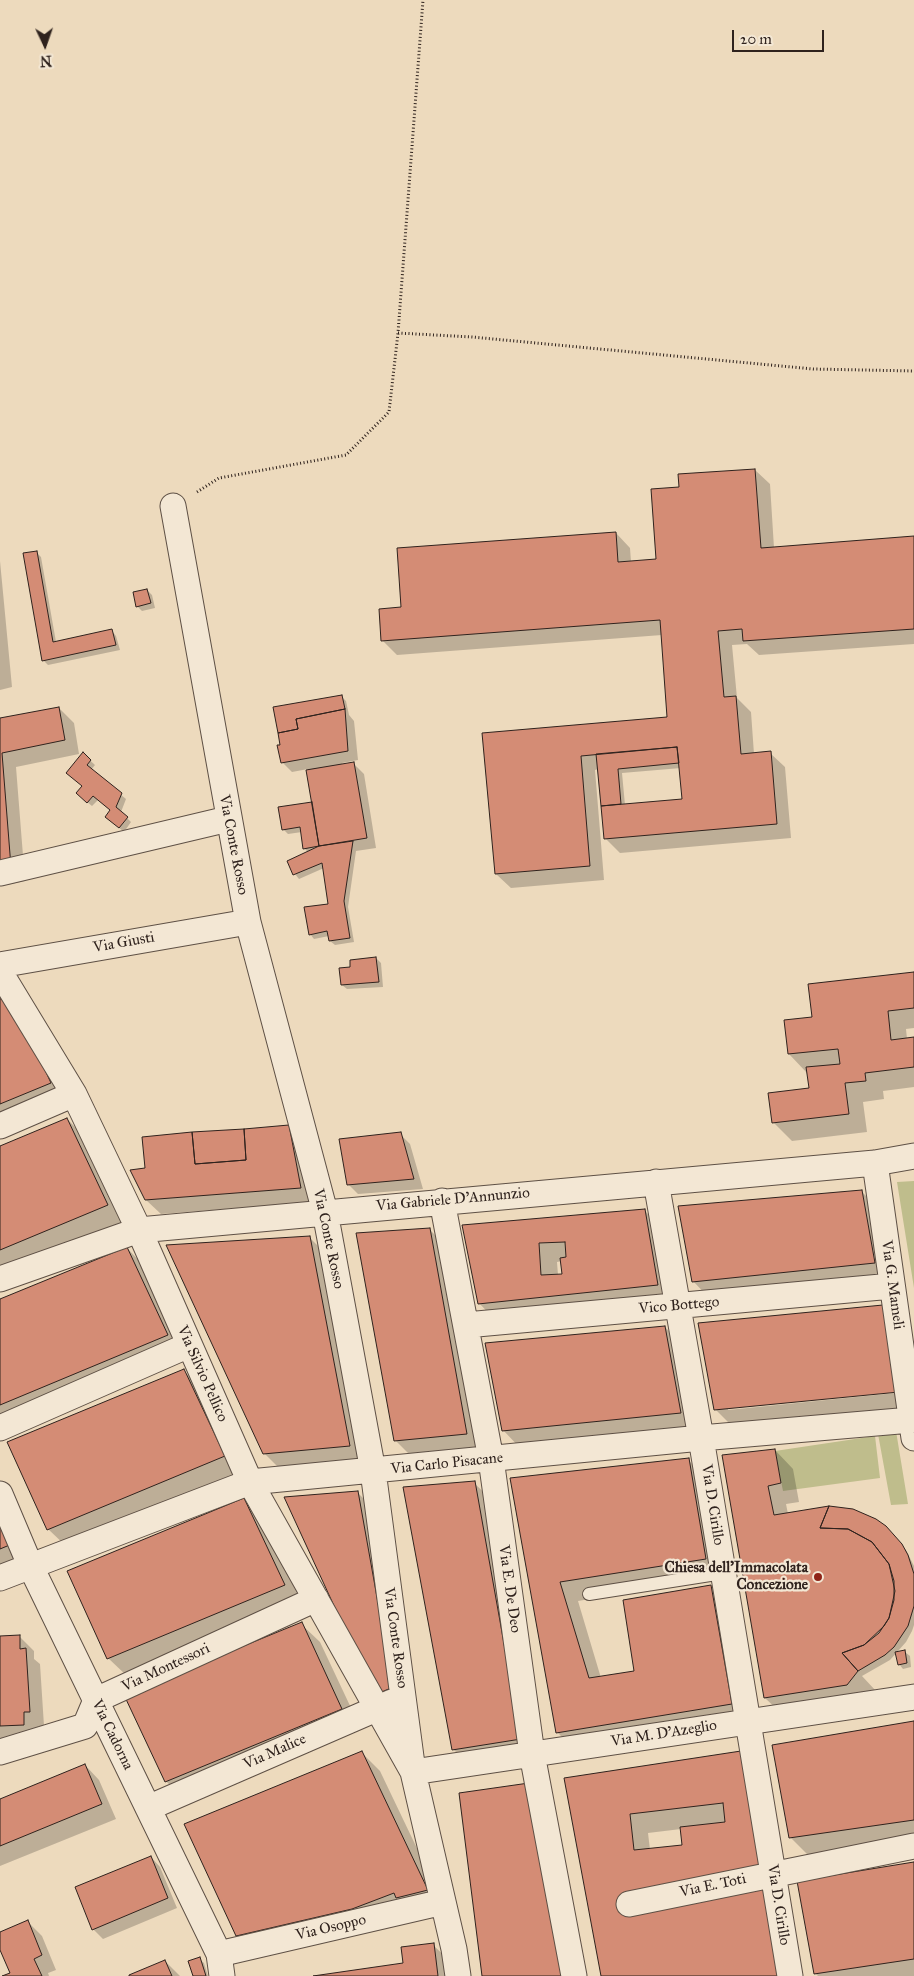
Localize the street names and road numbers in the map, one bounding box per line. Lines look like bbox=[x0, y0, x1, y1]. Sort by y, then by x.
street label: Via Conte Rosso bbox=[214, 793, 252, 897]
street label: Via Giusti bbox=[92, 929, 156, 957]
street label: Via Gabriele D'Annunzio bbox=[376, 1184, 530, 1216]
street label: Via Conte Rosso bbox=[309, 1187, 347, 1291]
street label: Via G. Mameli bbox=[877, 1239, 907, 1331]
street label: Vico Bottego bbox=[638, 1294, 720, 1318]
street label: Via Silvio Pellico bbox=[173, 1323, 231, 1425]
street label: Via Carlo Pisacane bbox=[390, 1449, 504, 1479]
street label: Via D. Cirillo bbox=[697, 1463, 727, 1547]
street label: Via E. De Deo bbox=[494, 1544, 524, 1634]
street label: Via Conte Rosso bbox=[379, 1586, 411, 1690]
street label: Via Montessori bbox=[119, 1640, 213, 1696]
street label: Via Cadorna bbox=[87, 1697, 137, 1773]
street label: Via M. D'Azeglio bbox=[610, 1717, 718, 1751]
street label: Via Malice bbox=[241, 1730, 309, 1774]
street label: Via D. Cirillo bbox=[763, 1863, 793, 1947]
street label: Via E. Toti bbox=[678, 1870, 748, 1902]
street label: Via Osoppo bbox=[294, 1911, 368, 1945]

